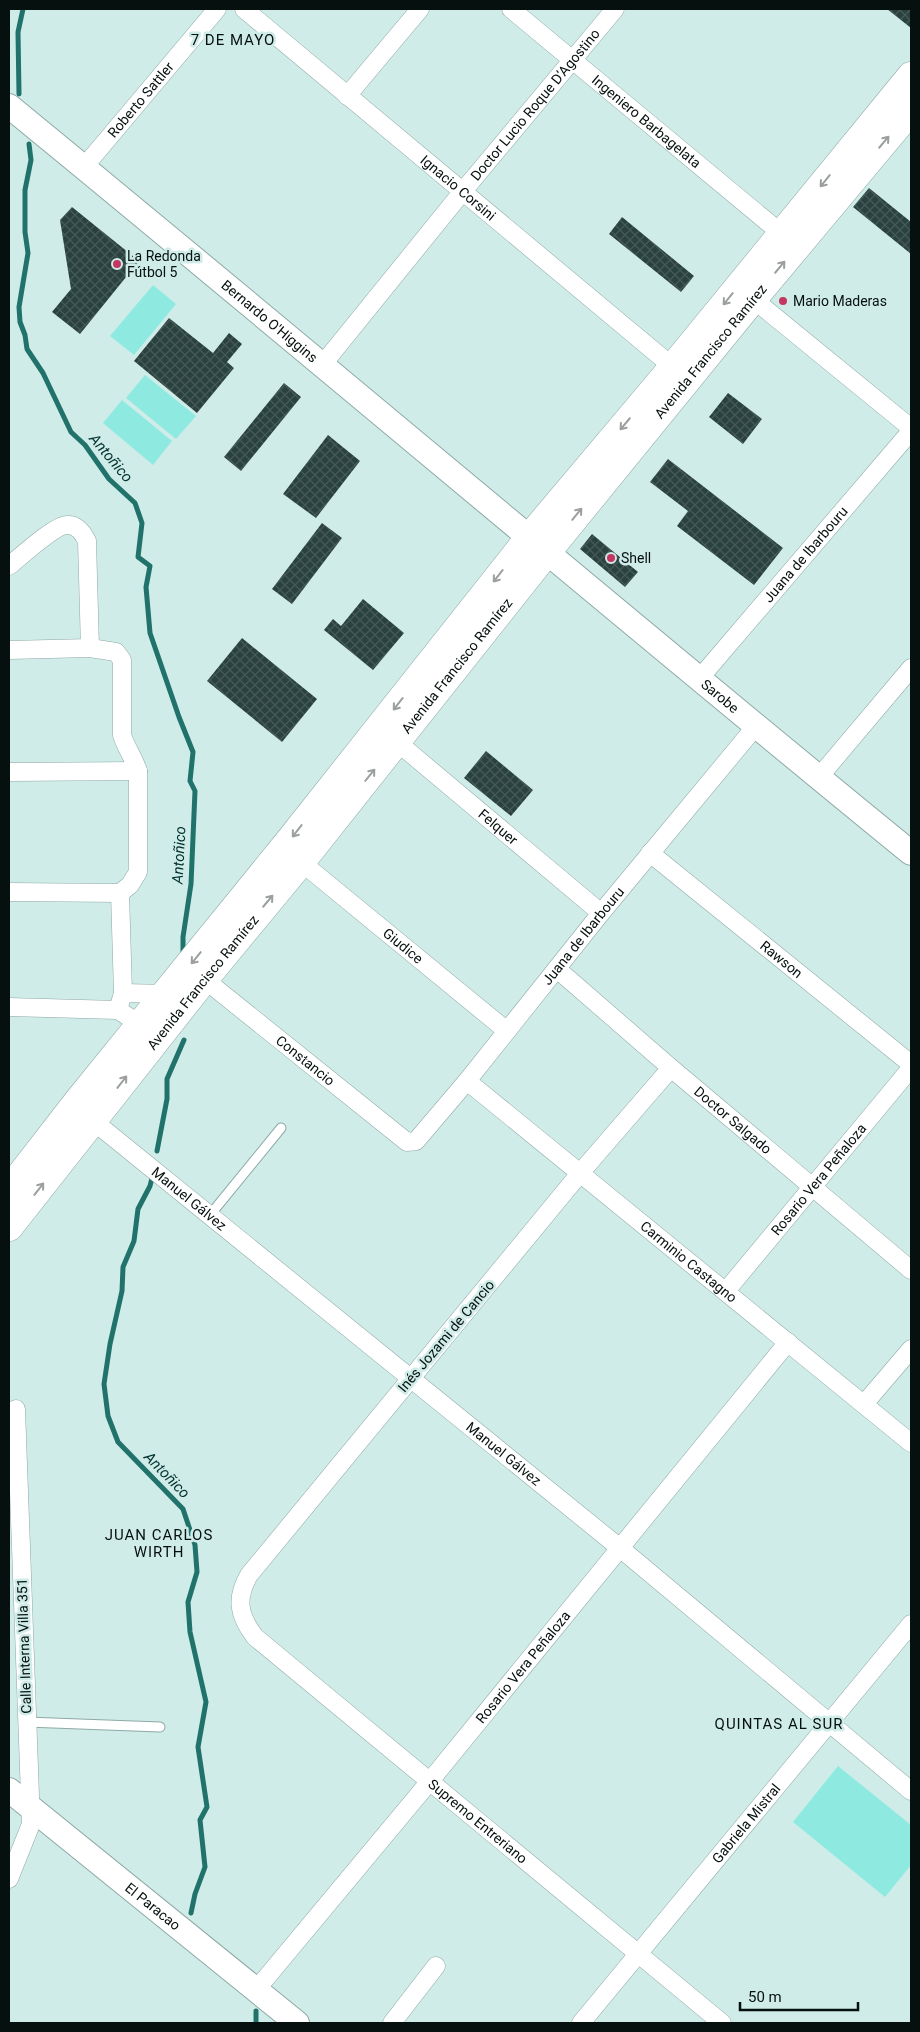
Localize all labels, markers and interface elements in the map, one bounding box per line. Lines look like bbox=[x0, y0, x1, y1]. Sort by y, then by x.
street label: Doctor Lucio Roque D’Agostino bbox=[467, 26, 603, 184]
district label: 7 DE MAYO bbox=[191, 31, 275, 49]
street label: Roberto Sattler bbox=[104, 59, 177, 141]
street label: Ingeniero Barbagelata bbox=[589, 72, 704, 171]
one-way arrow bbox=[879, 136, 890, 149]
street label: Ignacio Corsini bbox=[417, 152, 499, 224]
one-way arrow bbox=[819, 175, 830, 188]
place label: La Redonda Fútbol 5 bbox=[127, 248, 201, 280]
marker: La Redonda Fútbol 5 bbox=[111, 258, 123, 270]
one-way arrow bbox=[775, 261, 786, 274]
street label: Bernardo O'Higgins bbox=[218, 277, 321, 366]
street label: Avenida Francisco Ramírez bbox=[651, 281, 770, 422]
one-way arrow bbox=[723, 292, 734, 305]
place label: Mario Maderas bbox=[793, 293, 887, 309]
marker: Mario Maderas bbox=[777, 295, 789, 307]
one-way arrow bbox=[619, 417, 630, 430]
water label: Antoñico bbox=[85, 429, 137, 486]
street label: Juana de Ibarbouru bbox=[760, 503, 851, 605]
one-way arrow bbox=[572, 508, 583, 521]
place label: Shell bbox=[621, 550, 651, 566]
marker: Shell bbox=[605, 552, 617, 564]
one-way arrow bbox=[493, 569, 504, 582]
street label: Avenida Francisco Ramírez bbox=[398, 595, 515, 737]
street label: Sarobe bbox=[698, 676, 742, 716]
one-way arrow bbox=[392, 697, 403, 710]
one-way arrow bbox=[365, 769, 376, 782]
street label: Felquer bbox=[475, 806, 521, 848]
one-way arrow bbox=[292, 824, 302, 838]
water label: Antoñico bbox=[168, 826, 190, 885]
street label: Juana de Ibarbouru bbox=[539, 884, 627, 988]
one-way arrow bbox=[263, 895, 274, 908]
street label: Avenida Francisco Ramírez bbox=[144, 912, 262, 1053]
street label: Giudice bbox=[380, 925, 426, 967]
street label: Rawson bbox=[757, 937, 806, 981]
one-way arrow bbox=[190, 951, 201, 964]
street label: Constancio bbox=[273, 1032, 338, 1089]
one-way arrow bbox=[117, 1076, 128, 1089]
street label: Doctor Salgado bbox=[691, 1083, 775, 1157]
street label: Rosario Vera Peñaloza bbox=[768, 1120, 869, 1238]
street label: Manuel Gálvez bbox=[149, 1164, 230, 1234]
one-way arrow bbox=[33, 1182, 44, 1195]
street label: Carminio Castagno bbox=[637, 1218, 740, 1306]
street label: Inés Jozami de Cancio bbox=[395, 1277, 497, 1395]
street label: Manuel Gálvez bbox=[463, 1419, 544, 1489]
water label: Antoñico bbox=[140, 1447, 194, 1502]
district label: JUAN CARLOS WIRTH bbox=[105, 1526, 213, 1561]
street label: Calle Interna Villa 351 bbox=[14, 1578, 34, 1714]
street label: Rosario Vera Peñaloza bbox=[472, 1608, 573, 1726]
district label: QUINTAS AL SUR bbox=[715, 1715, 843, 1733]
street label: Supremo Entreriano bbox=[425, 1776, 531, 1867]
street label: Gabriela Mistral bbox=[709, 1781, 784, 1866]
street label: El Paracao bbox=[122, 1879, 184, 1933]
scale bar bbox=[740, 1980, 858, 2012]
text: 50 m bbox=[748, 1988, 782, 2006]

